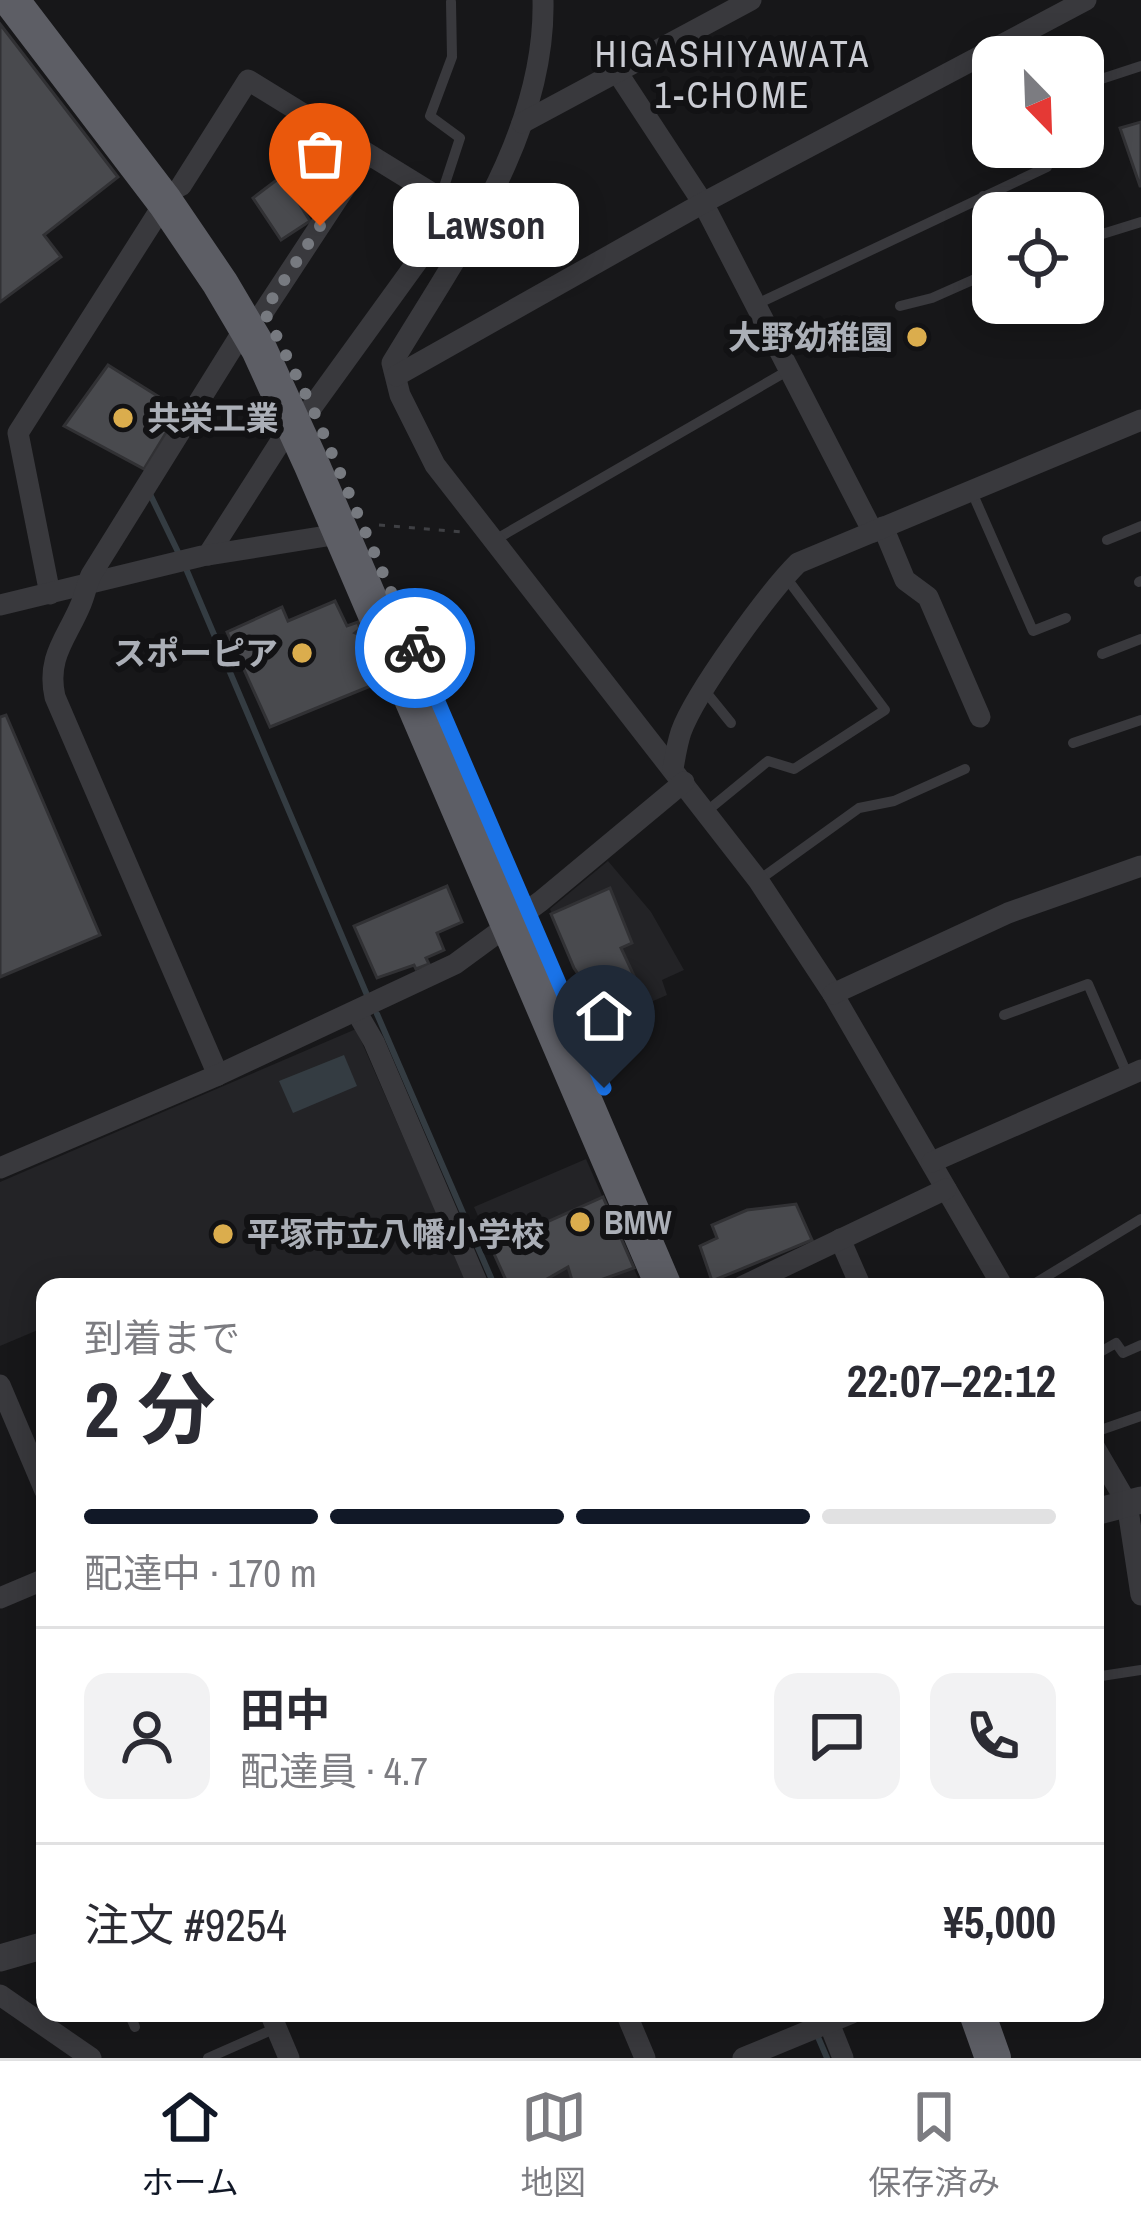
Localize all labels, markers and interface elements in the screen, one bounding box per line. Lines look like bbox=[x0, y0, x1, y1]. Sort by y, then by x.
district label: HIGASHIYAWATA 1-CHOME bbox=[595, 30, 871, 119]
north arrow bbox=[972, 36, 1104, 168]
map controls bbox=[972, 36, 1104, 324]
pin bbox=[269, 103, 371, 226]
icon: bag bbox=[287, 121, 353, 187]
callout: Lawson bbox=[392, 184, 578, 268]
button: locate bbox=[972, 192, 1104, 324]
text: Lawson bbox=[426, 199, 546, 251]
place label: 大野幼稚園 bbox=[728, 315, 893, 359]
marker: 大野幼稚園 bbox=[904, 324, 930, 350]
place label: 共栄工業 bbox=[147, 396, 279, 440]
marker: 共栄工業 bbox=[110, 405, 136, 431]
courier bbox=[355, 588, 475, 708]
icon: bike bbox=[382, 615, 448, 681]
place label: スポーピア bbox=[113, 631, 278, 675]
marker: スポーピア bbox=[289, 640, 315, 666]
pin bbox=[553, 965, 655, 1088]
icon: home bbox=[571, 983, 637, 1049]
place label: BMW bbox=[604, 1200, 672, 1244]
marker: BMW bbox=[567, 1209, 593, 1235]
place label: 平塚市立八幡小学校 bbox=[247, 1212, 544, 1256]
marker: 平塚市立八幡小学校 bbox=[210, 1221, 236, 1247]
text: 到着まで bbox=[84, 1312, 240, 1364]
text: 22:07–22:12 bbox=[847, 1350, 1056, 1411]
text: 2 分 bbox=[84, 1356, 215, 1461]
text: 配達中 · 170 m bbox=[84, 1547, 317, 1599]
button: person bbox=[84, 1673, 210, 1799]
button: chat bbox=[774, 1673, 900, 1799]
button: phone bbox=[930, 1673, 1056, 1799]
text: 田中 bbox=[240, 1679, 330, 1740]
text: 配達員 · 4.7 bbox=[240, 1745, 428, 1797]
text: ¥5,000 bbox=[943, 1891, 1056, 1952]
text: 注文 #9254 bbox=[84, 1894, 287, 1955]
tab: ホーム bbox=[141, 2084, 239, 2204]
tab: 地図 bbox=[521, 2084, 587, 2204]
tab: 保存済み bbox=[868, 2084, 1000, 2204]

